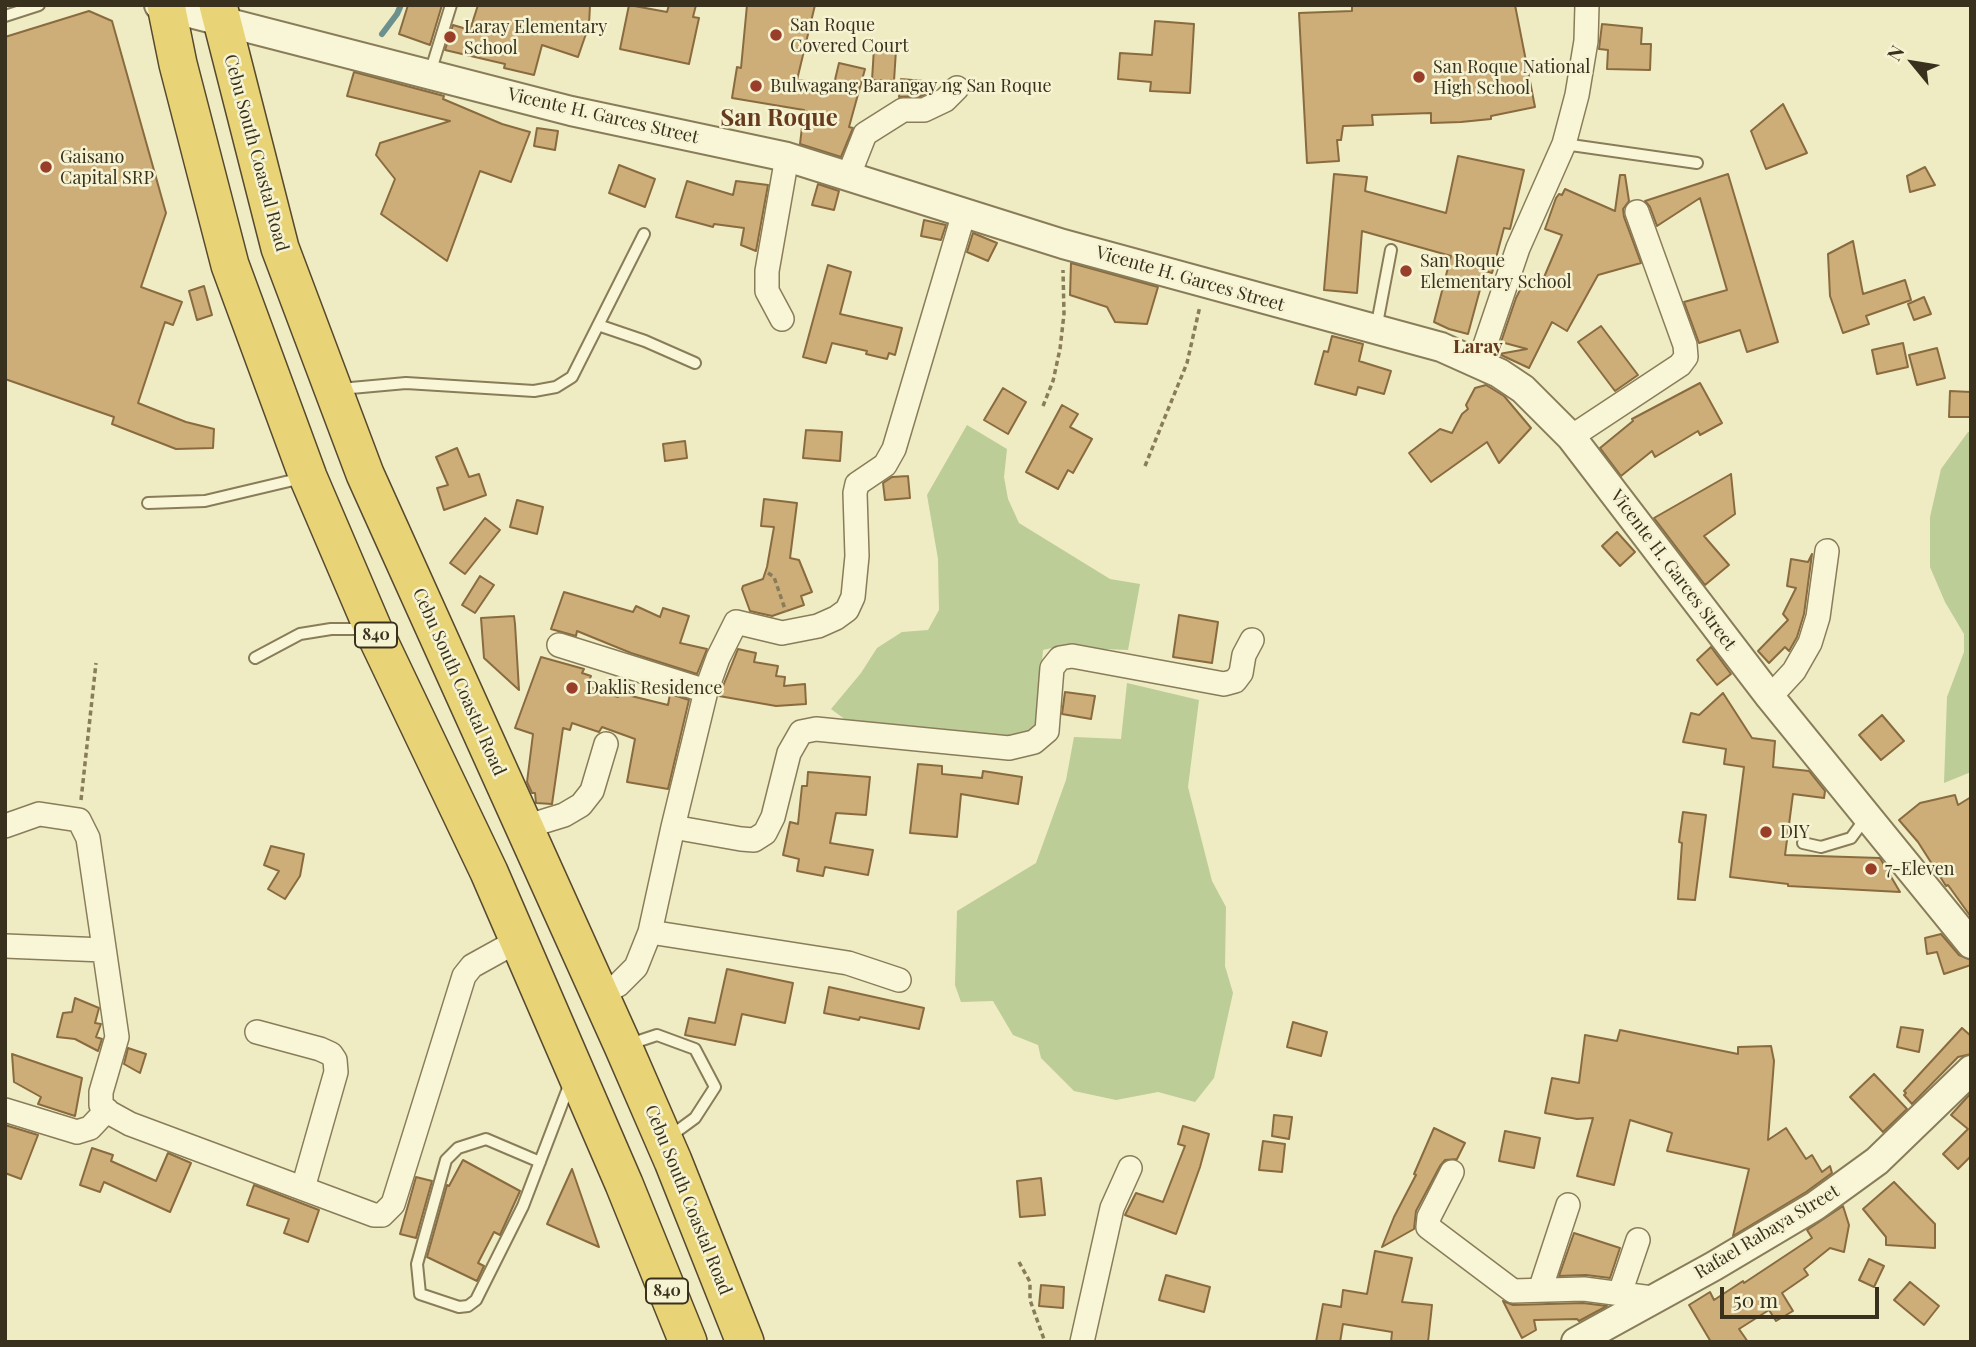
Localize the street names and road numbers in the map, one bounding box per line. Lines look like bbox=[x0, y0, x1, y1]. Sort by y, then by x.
street label: Cebu South Coastal Road bbox=[219, 52, 293, 254]
street label: Vicente H. Garces Street bbox=[505, 84, 701, 148]
street label: Vicente H. Garces Street bbox=[1093, 242, 1287, 316]
street label: Vicente H. Garces Street bbox=[1606, 486, 1740, 654]
street label: Cebu South Coastal Road bbox=[408, 585, 510, 779]
road number: 840 bbox=[355, 622, 397, 648]
street label: Cebu South Coastal Road bbox=[640, 1102, 736, 1298]
street label: Rafael Rabaya Street bbox=[1691, 1180, 1843, 1284]
road number: 840 bbox=[646, 1278, 688, 1303]

